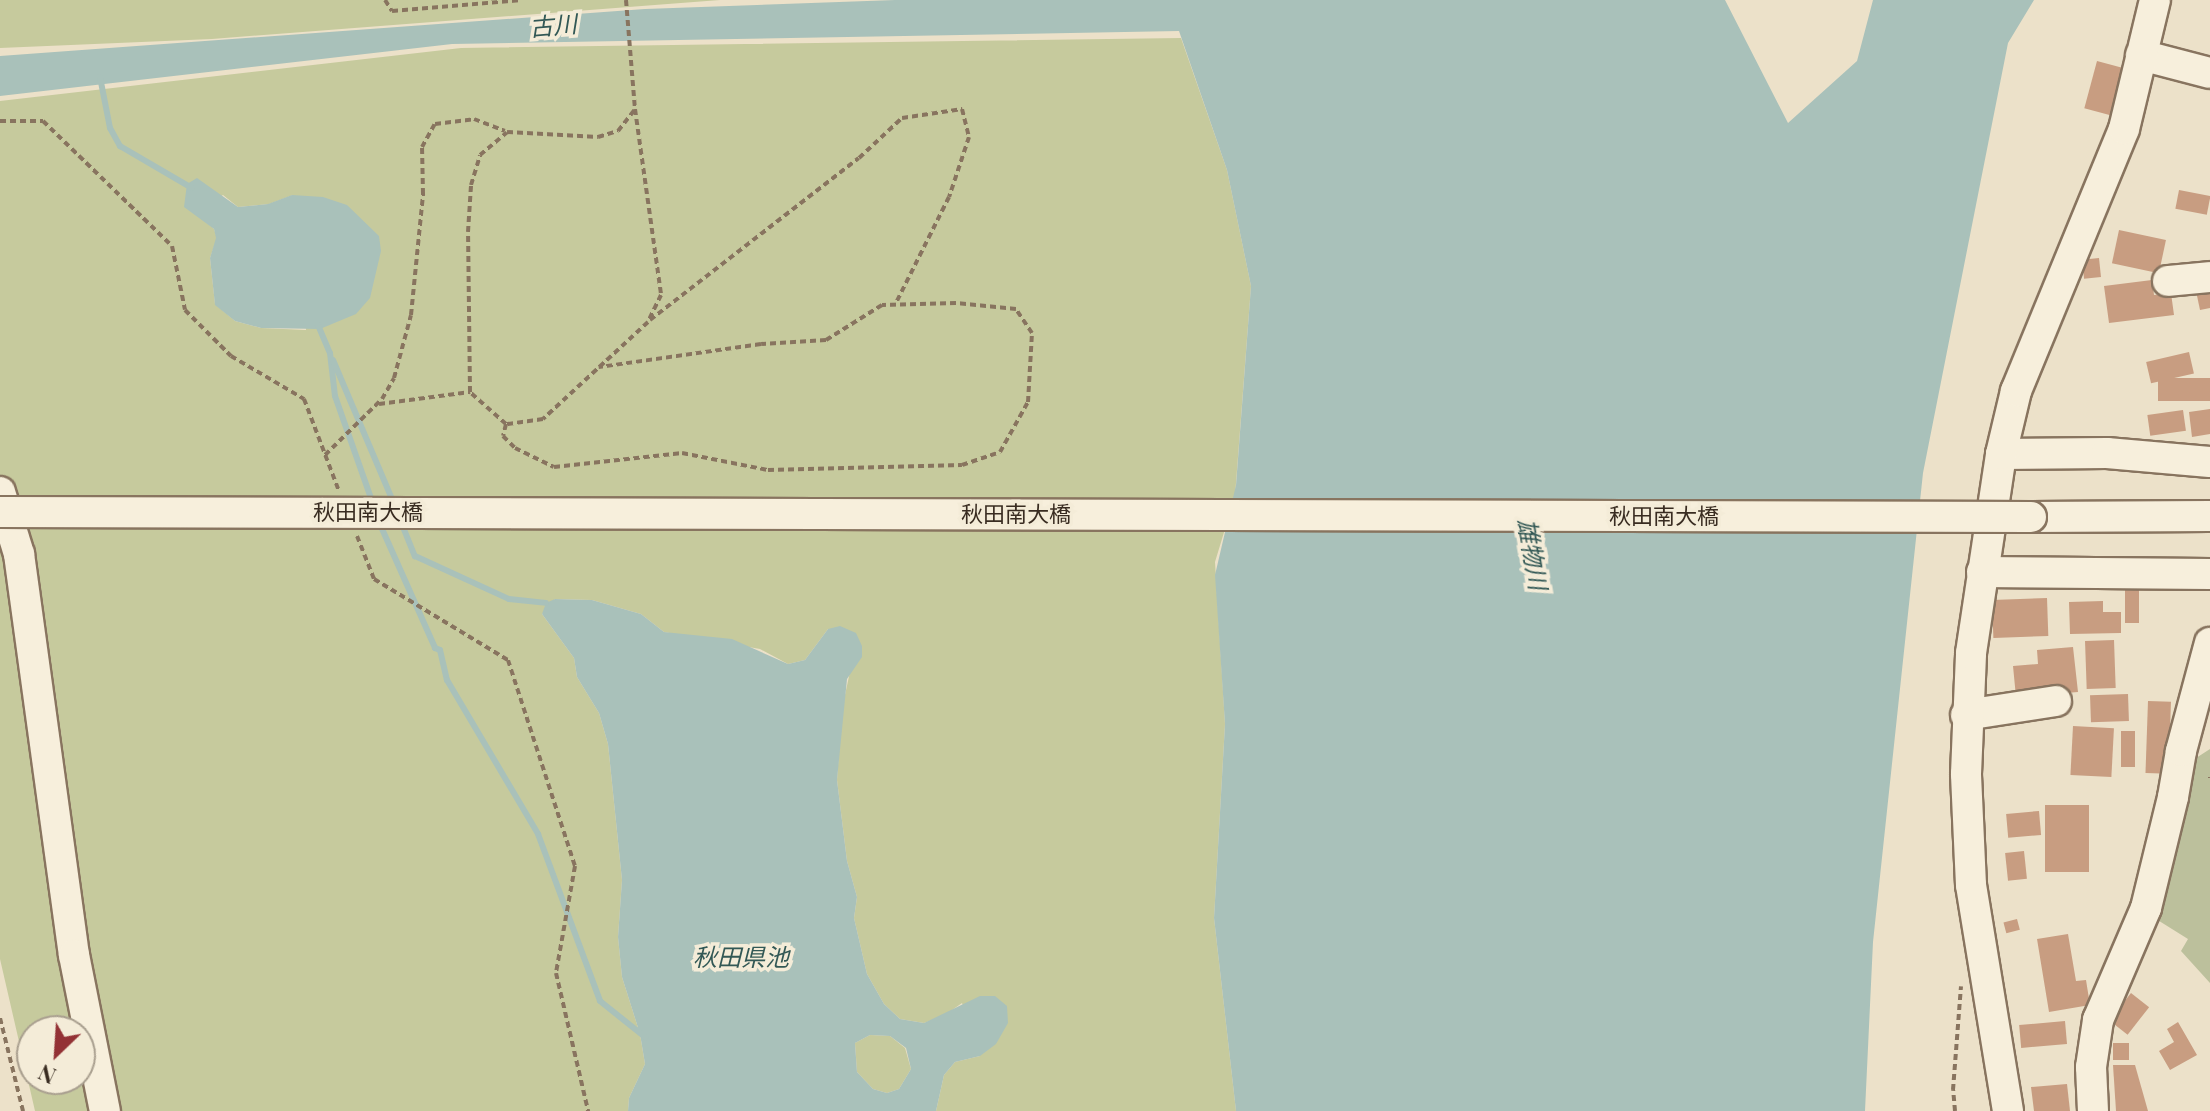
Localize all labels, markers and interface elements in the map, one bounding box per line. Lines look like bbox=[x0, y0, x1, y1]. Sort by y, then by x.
water label: 古川 bbox=[528, 9, 578, 41]
street label: 秋田南大橋 bbox=[313, 499, 423, 525]
street label: 秋田南大橋 bbox=[961, 501, 1071, 527]
street label: 秋田南大橋 bbox=[1609, 503, 1719, 529]
water label: 雄物川 bbox=[1513, 516, 1553, 592]
water label: 秋田県池 bbox=[693, 943, 789, 971]
north arrow bbox=[16, 1015, 96, 1095]
text: N bbox=[33, 1058, 60, 1092]

